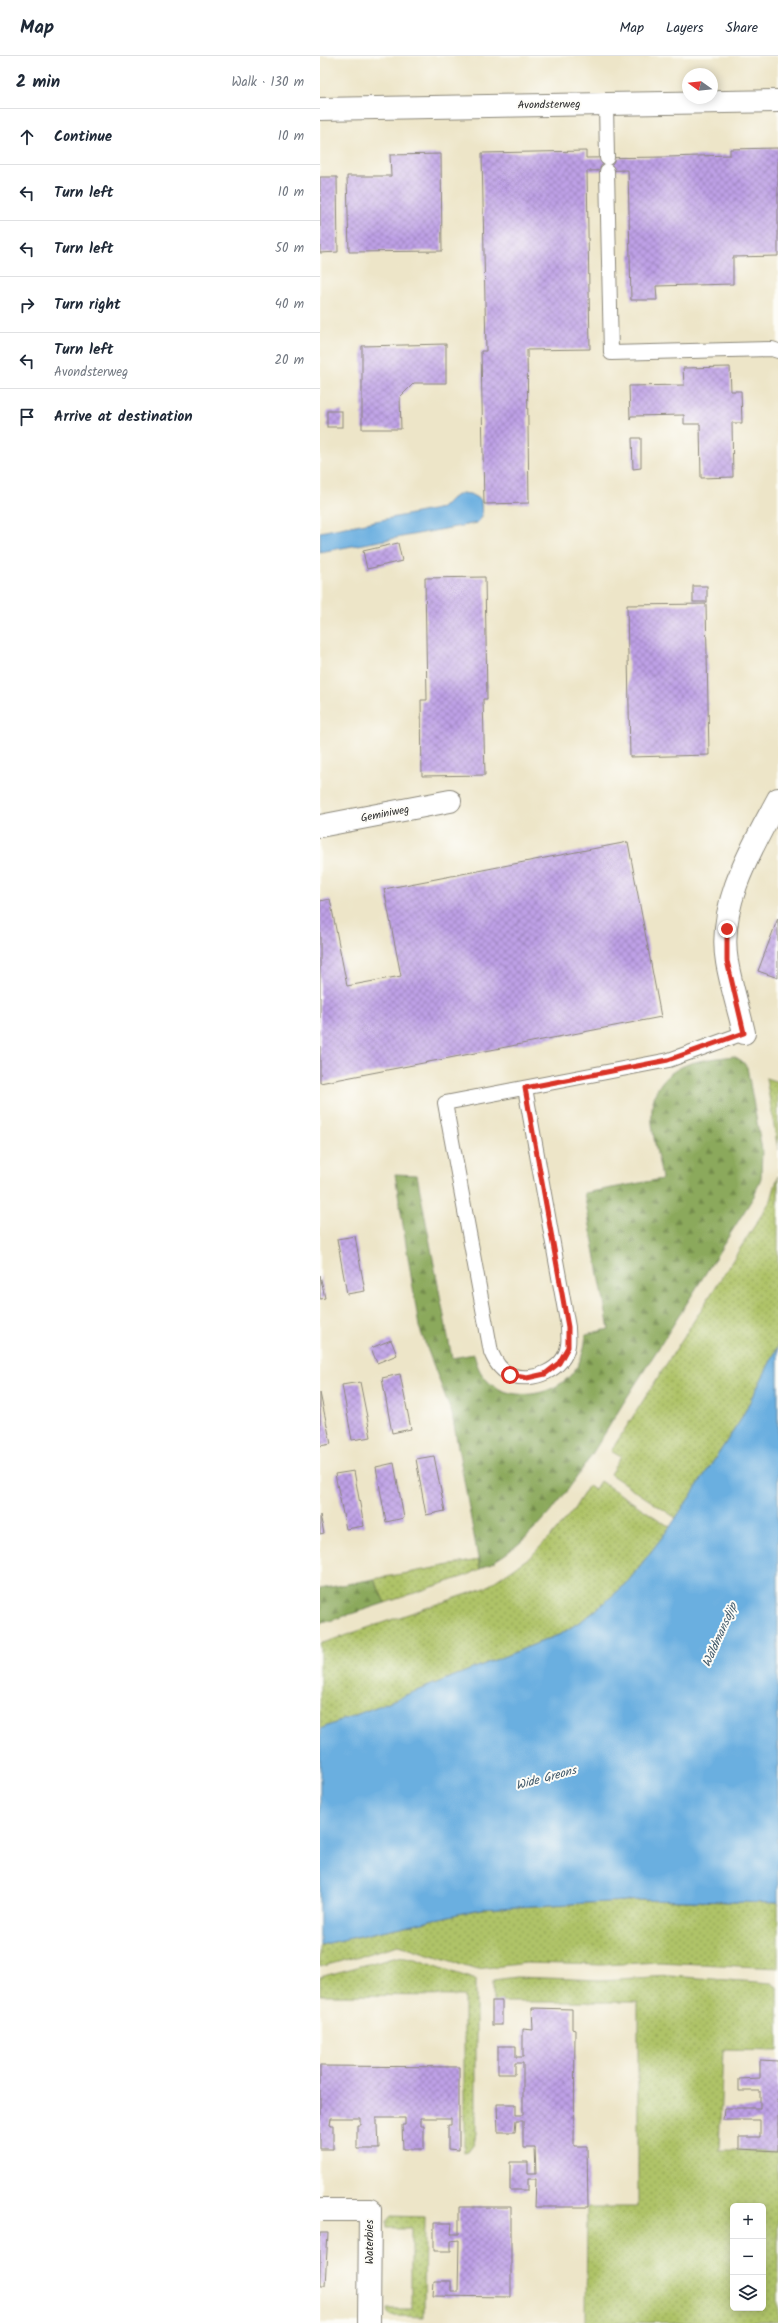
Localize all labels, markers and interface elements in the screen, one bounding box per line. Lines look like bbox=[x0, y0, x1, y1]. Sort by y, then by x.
text: Map bbox=[20, 13, 54, 43]
text: Map bbox=[620, 17, 644, 39]
text: Layers bbox=[666, 17, 704, 39]
text: Share bbox=[726, 17, 758, 39]
north arrow bbox=[682, 68, 718, 104]
text: 2 min bbox=[16, 69, 60, 96]
text: Walk · 130 m bbox=[231, 72, 304, 93]
street label: Avondsterweg bbox=[517, 95, 581, 115]
text: Continue bbox=[54, 125, 112, 149]
icon: ahead bbox=[16, 126, 38, 148]
text: 10 m bbox=[278, 126, 304, 147]
text: Turn left bbox=[54, 181, 114, 205]
icon: left bbox=[16, 182, 38, 204]
text: 10 m bbox=[278, 182, 304, 203]
text: Turn left bbox=[54, 237, 114, 261]
icon: left bbox=[16, 238, 38, 260]
text: 50 m bbox=[275, 238, 304, 259]
text: Turn right bbox=[54, 293, 121, 317]
icon: right bbox=[16, 294, 38, 316]
text: 40 m bbox=[275, 294, 304, 315]
text: Turn left bbox=[54, 338, 114, 362]
icon: left bbox=[16, 350, 38, 372]
text: 20 m bbox=[274, 350, 304, 371]
text: Avondsterweg bbox=[54, 362, 128, 383]
text: Arrive at destination bbox=[54, 405, 193, 429]
icon: arrive bbox=[16, 406, 38, 428]
street label: Geminiweg bbox=[359, 800, 411, 828]
route end bbox=[718, 920, 736, 938]
route start bbox=[501, 1366, 519, 1384]
water label: Wâldmansdjip bbox=[697, 1599, 743, 1670]
water label: Wide Greons bbox=[514, 1760, 580, 1795]
map controls bbox=[730, 2203, 766, 2311]
button: + bbox=[730, 2203, 766, 2239]
street label: Waterbies bbox=[361, 2219, 379, 2264]
button: − bbox=[730, 2239, 766, 2275]
button: layers bbox=[730, 2275, 766, 2311]

